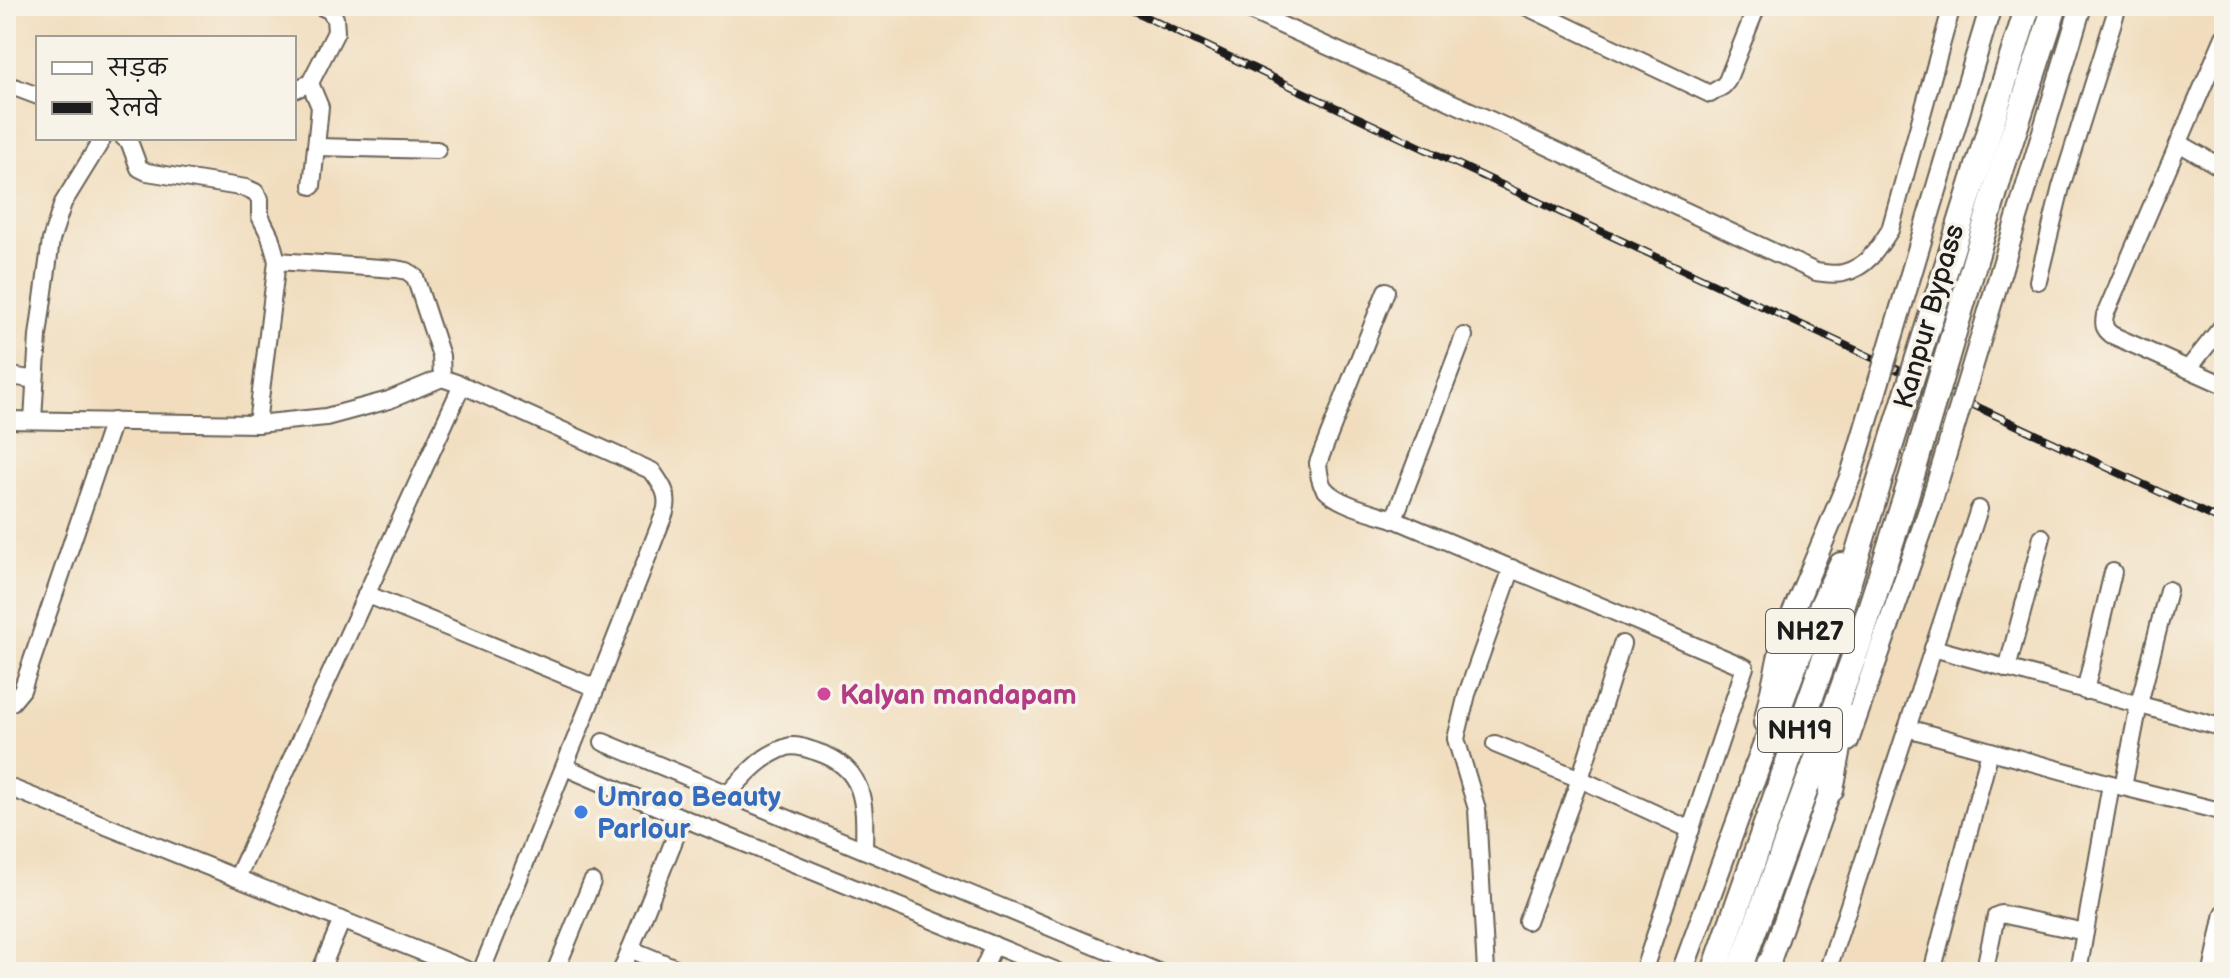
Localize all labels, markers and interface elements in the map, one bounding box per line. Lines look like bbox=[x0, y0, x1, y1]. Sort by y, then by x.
legend bbox=[36, 36, 296, 140]
text: सड़क bbox=[106, 54, 169, 83]
text: रेलवे bbox=[105, 88, 162, 123]
street label: Kanpur Bypass bbox=[1887, 220, 1972, 412]
road number: NH27 bbox=[1766, 609, 1854, 653]
place label: Kalyan mandapam bbox=[840, 679, 1077, 712]
marker: Kalyan mandapam bbox=[815, 685, 833, 703]
road number: NH19 bbox=[1758, 708, 1842, 752]
place label: Umrao Beauty Parlour bbox=[597, 781, 781, 846]
marker: Umrao Beauty Parlour bbox=[572, 803, 590, 821]

